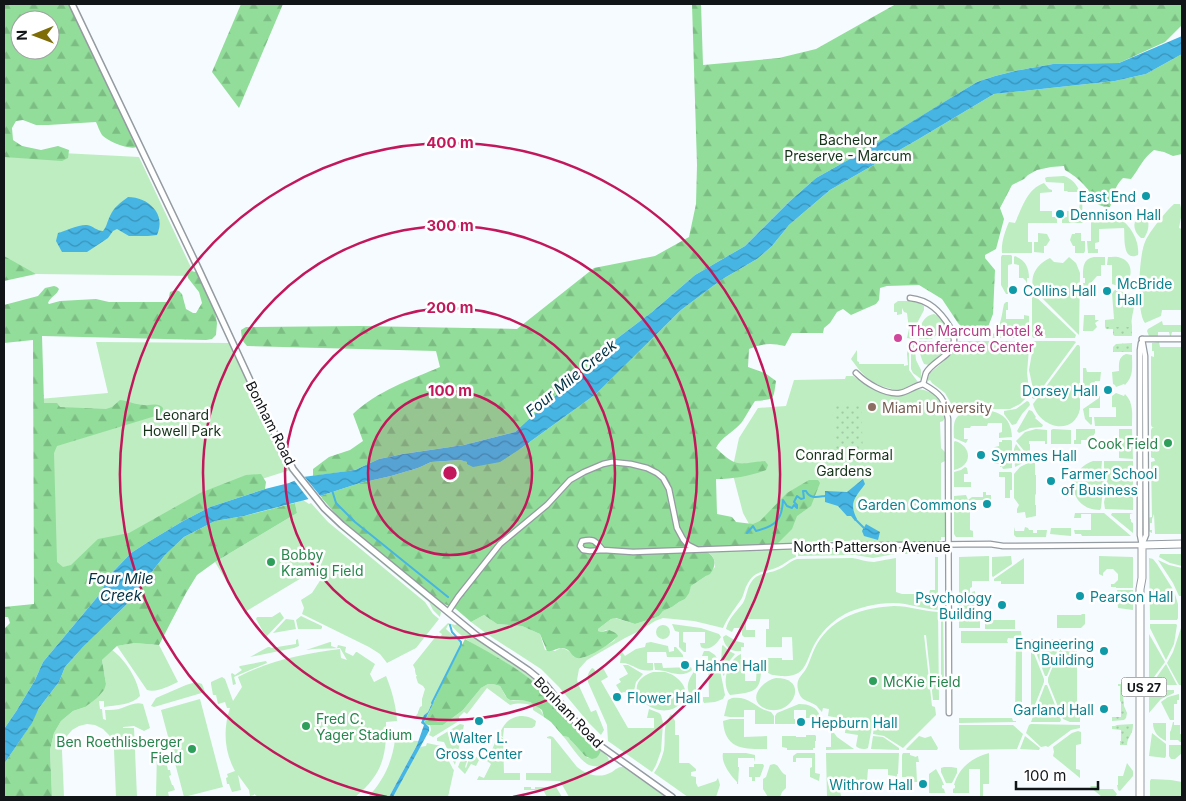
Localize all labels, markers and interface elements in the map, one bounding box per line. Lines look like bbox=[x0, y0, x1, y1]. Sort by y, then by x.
north arrow bbox=[10, 10, 60, 60]
text: N bbox=[13, 30, 30, 41]
park label: Bachelor Preserve - Marcum bbox=[784, 131, 912, 164]
text: 400 m bbox=[426, 133, 474, 152]
place label: East End bbox=[1079, 188, 1136, 205]
marker: East End bbox=[1140, 190, 1152, 202]
place label: Dennison Hall bbox=[1070, 206, 1161, 223]
marker: Dennison Hall bbox=[1054, 208, 1066, 220]
text: 300 m bbox=[426, 216, 474, 235]
place label: McBride Hall bbox=[1117, 275, 1172, 308]
place label: Collins Hall bbox=[1023, 282, 1096, 299]
marker: Collins Hall bbox=[1007, 284, 1019, 296]
marker: McBride Hall bbox=[1101, 285, 1113, 297]
text: 200 m bbox=[427, 298, 473, 317]
place label: The Marcum Hotel & Conference Center bbox=[908, 322, 1043, 355]
marker: The Marcum Hotel & Conference Center bbox=[892, 332, 904, 344]
water label: Four Mile Creek bbox=[522, 335, 621, 420]
street label: Bonham Road bbox=[243, 378, 299, 468]
text: 100 m bbox=[428, 381, 472, 400]
place label: Dorsey Hall bbox=[1022, 382, 1098, 399]
marker: Dorsey Hall bbox=[1102, 384, 1114, 396]
place label: Miami University bbox=[882, 399, 992, 416]
marker: Miami University bbox=[866, 401, 878, 413]
park label: Leonard Howell Park bbox=[143, 406, 222, 439]
place label: Cook Field bbox=[1088, 435, 1158, 452]
marker: Cook Field bbox=[1162, 437, 1174, 449]
park label: Conrad Formal Gardens bbox=[795, 446, 893, 479]
place label: Symmes Hall bbox=[991, 447, 1077, 464]
marker: Symmes Hall bbox=[975, 449, 987, 461]
centre of rings bbox=[441, 464, 459, 482]
place label: Farmer School of Business bbox=[1061, 465, 1157, 498]
marker: Farmer School of Business bbox=[1045, 475, 1057, 487]
place label: Garden Commons bbox=[858, 496, 977, 513]
marker: Garden Commons bbox=[981, 498, 993, 510]
street label: North Patterson Avenue bbox=[793, 538, 951, 555]
place label: Bobby Kramig Field bbox=[281, 546, 364, 579]
marker: Bobby Kramig Field bbox=[265, 556, 277, 568]
water label: Four Mile Creek bbox=[88, 569, 154, 605]
place label: Pearson Hall bbox=[1090, 588, 1173, 605]
place label: Psychology Building bbox=[915, 589, 992, 622]
marker: Pearson Hall bbox=[1074, 590, 1086, 602]
marker: Psychology Building bbox=[996, 599, 1008, 611]
place label: Engineering Building bbox=[1015, 635, 1094, 668]
marker: Engineering Building bbox=[1098, 645, 1110, 657]
place label: Hahne Hall bbox=[695, 657, 767, 674]
marker: Hahne Hall bbox=[679, 659, 691, 671]
street label: Bonham Road bbox=[531, 673, 607, 751]
place label: McKie Field bbox=[883, 673, 961, 690]
marker: McKie Field bbox=[867, 675, 879, 687]
road number: US 27 bbox=[1122, 678, 1166, 696]
place label: Flower Hall bbox=[627, 689, 700, 706]
marker: Flower Hall bbox=[611, 691, 623, 703]
place label: Garland Hall bbox=[1013, 701, 1094, 718]
marker: Garland Hall bbox=[1098, 703, 1110, 715]
place label: Fred C. Yager Stadium bbox=[316, 710, 412, 743]
place label: Hepburn Hall bbox=[811, 714, 898, 731]
marker: Walter L. Gross Center bbox=[473, 715, 485, 727]
marker: Hepburn Hall bbox=[795, 716, 807, 728]
marker: Fred C. Yager Stadium bbox=[300, 720, 312, 732]
place label: Walter L. Gross Center bbox=[435, 729, 523, 762]
place label: Ben Roethlisberger Field bbox=[56, 733, 182, 766]
marker: Ben Roethlisberger Field bbox=[186, 743, 198, 755]
scale bar bbox=[1016, 758, 1098, 790]
text: 100 m bbox=[1024, 766, 1066, 785]
place label: Withrow Hall bbox=[829, 776, 913, 793]
marker: Withrow Hall bbox=[917, 778, 929, 790]

